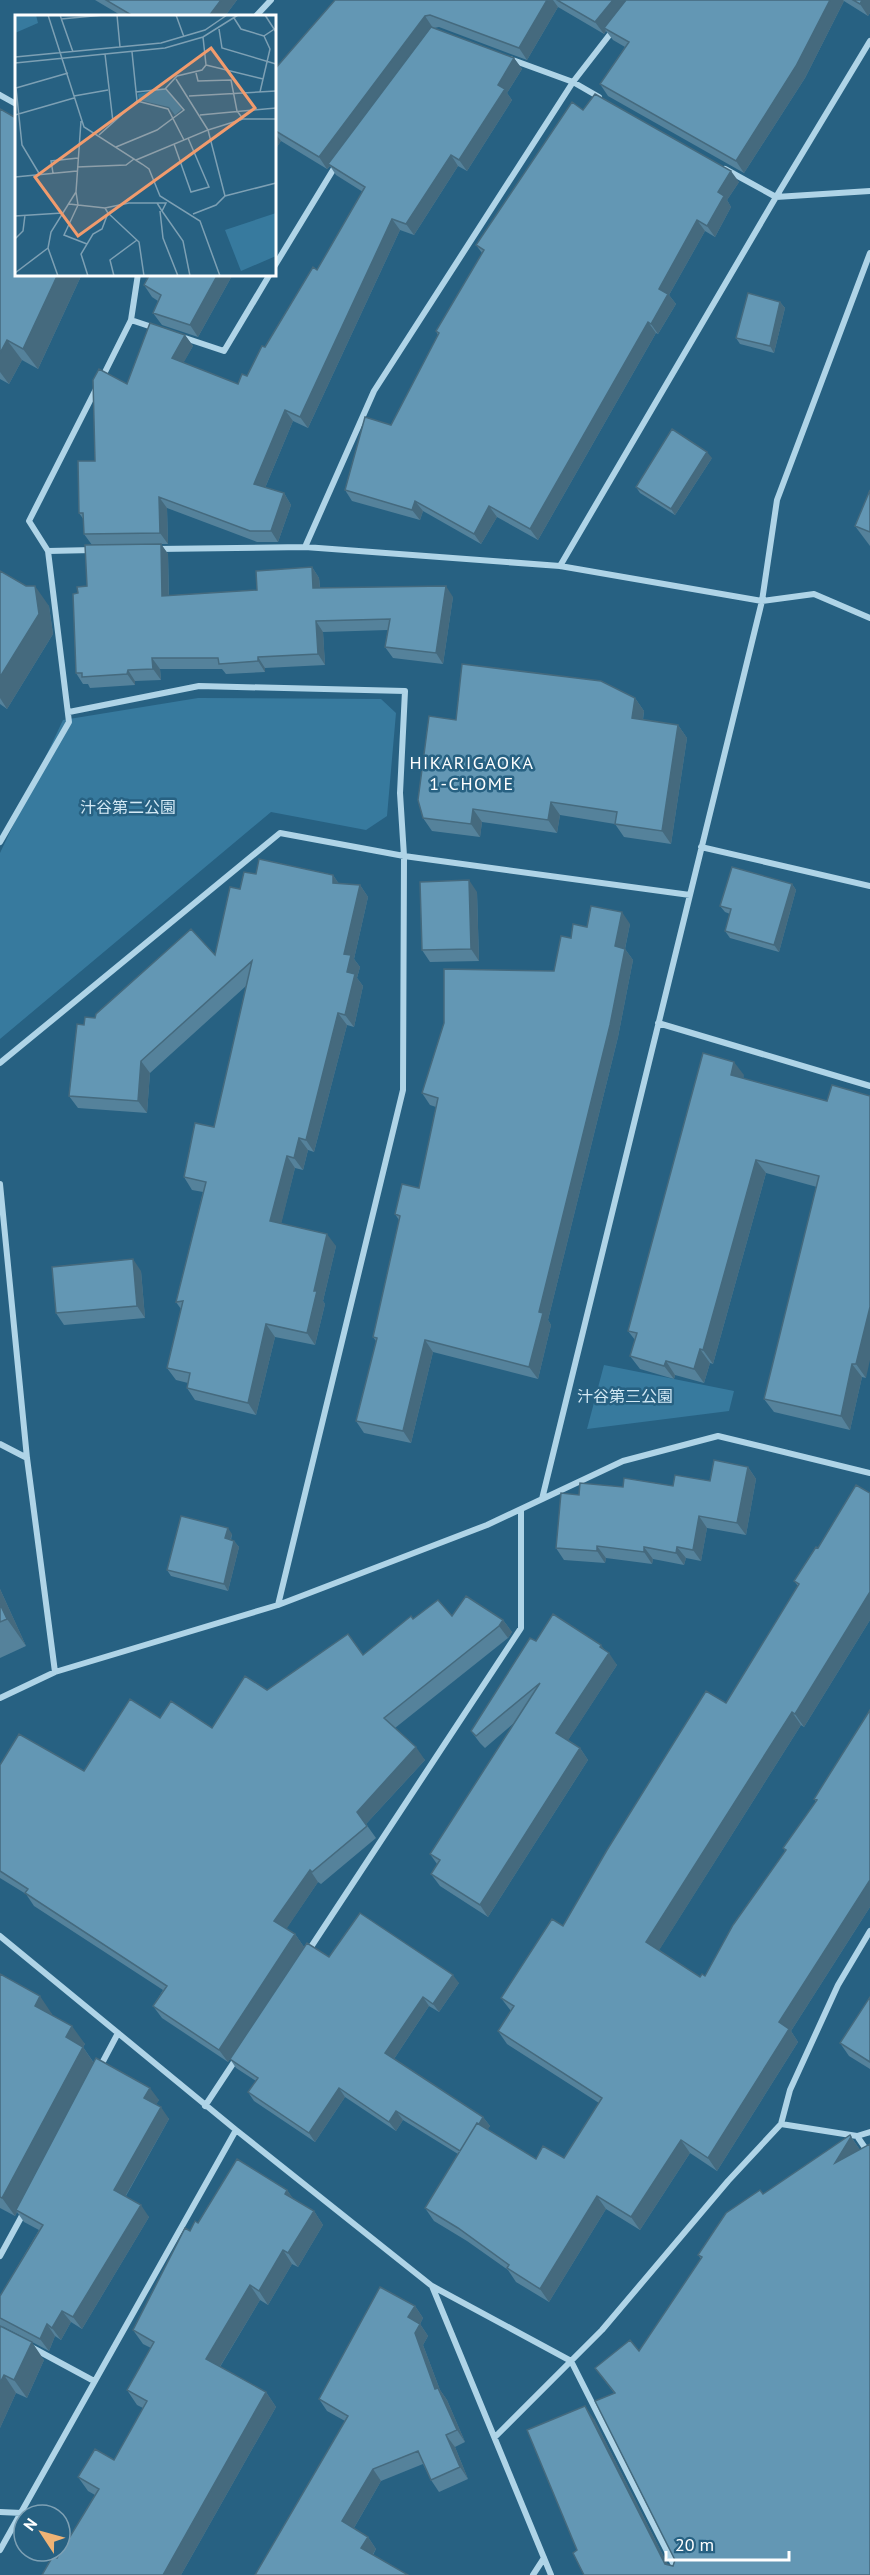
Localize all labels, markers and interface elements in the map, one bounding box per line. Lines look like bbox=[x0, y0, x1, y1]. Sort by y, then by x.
inset map bbox=[15, 15, 276, 276]
district label: HIKARIGAOKA 1-CHOME bbox=[409, 751, 535, 795]
park label: 汁谷第二公園 bbox=[80, 797, 176, 817]
park label: 汁谷第三公園 bbox=[577, 1386, 673, 1406]
north arrow bbox=[12, 2503, 72, 2563]
text: N bbox=[19, 2514, 41, 2534]
scale bar bbox=[666, 2524, 789, 2562]
text: 20 m bbox=[675, 2533, 714, 2556]

